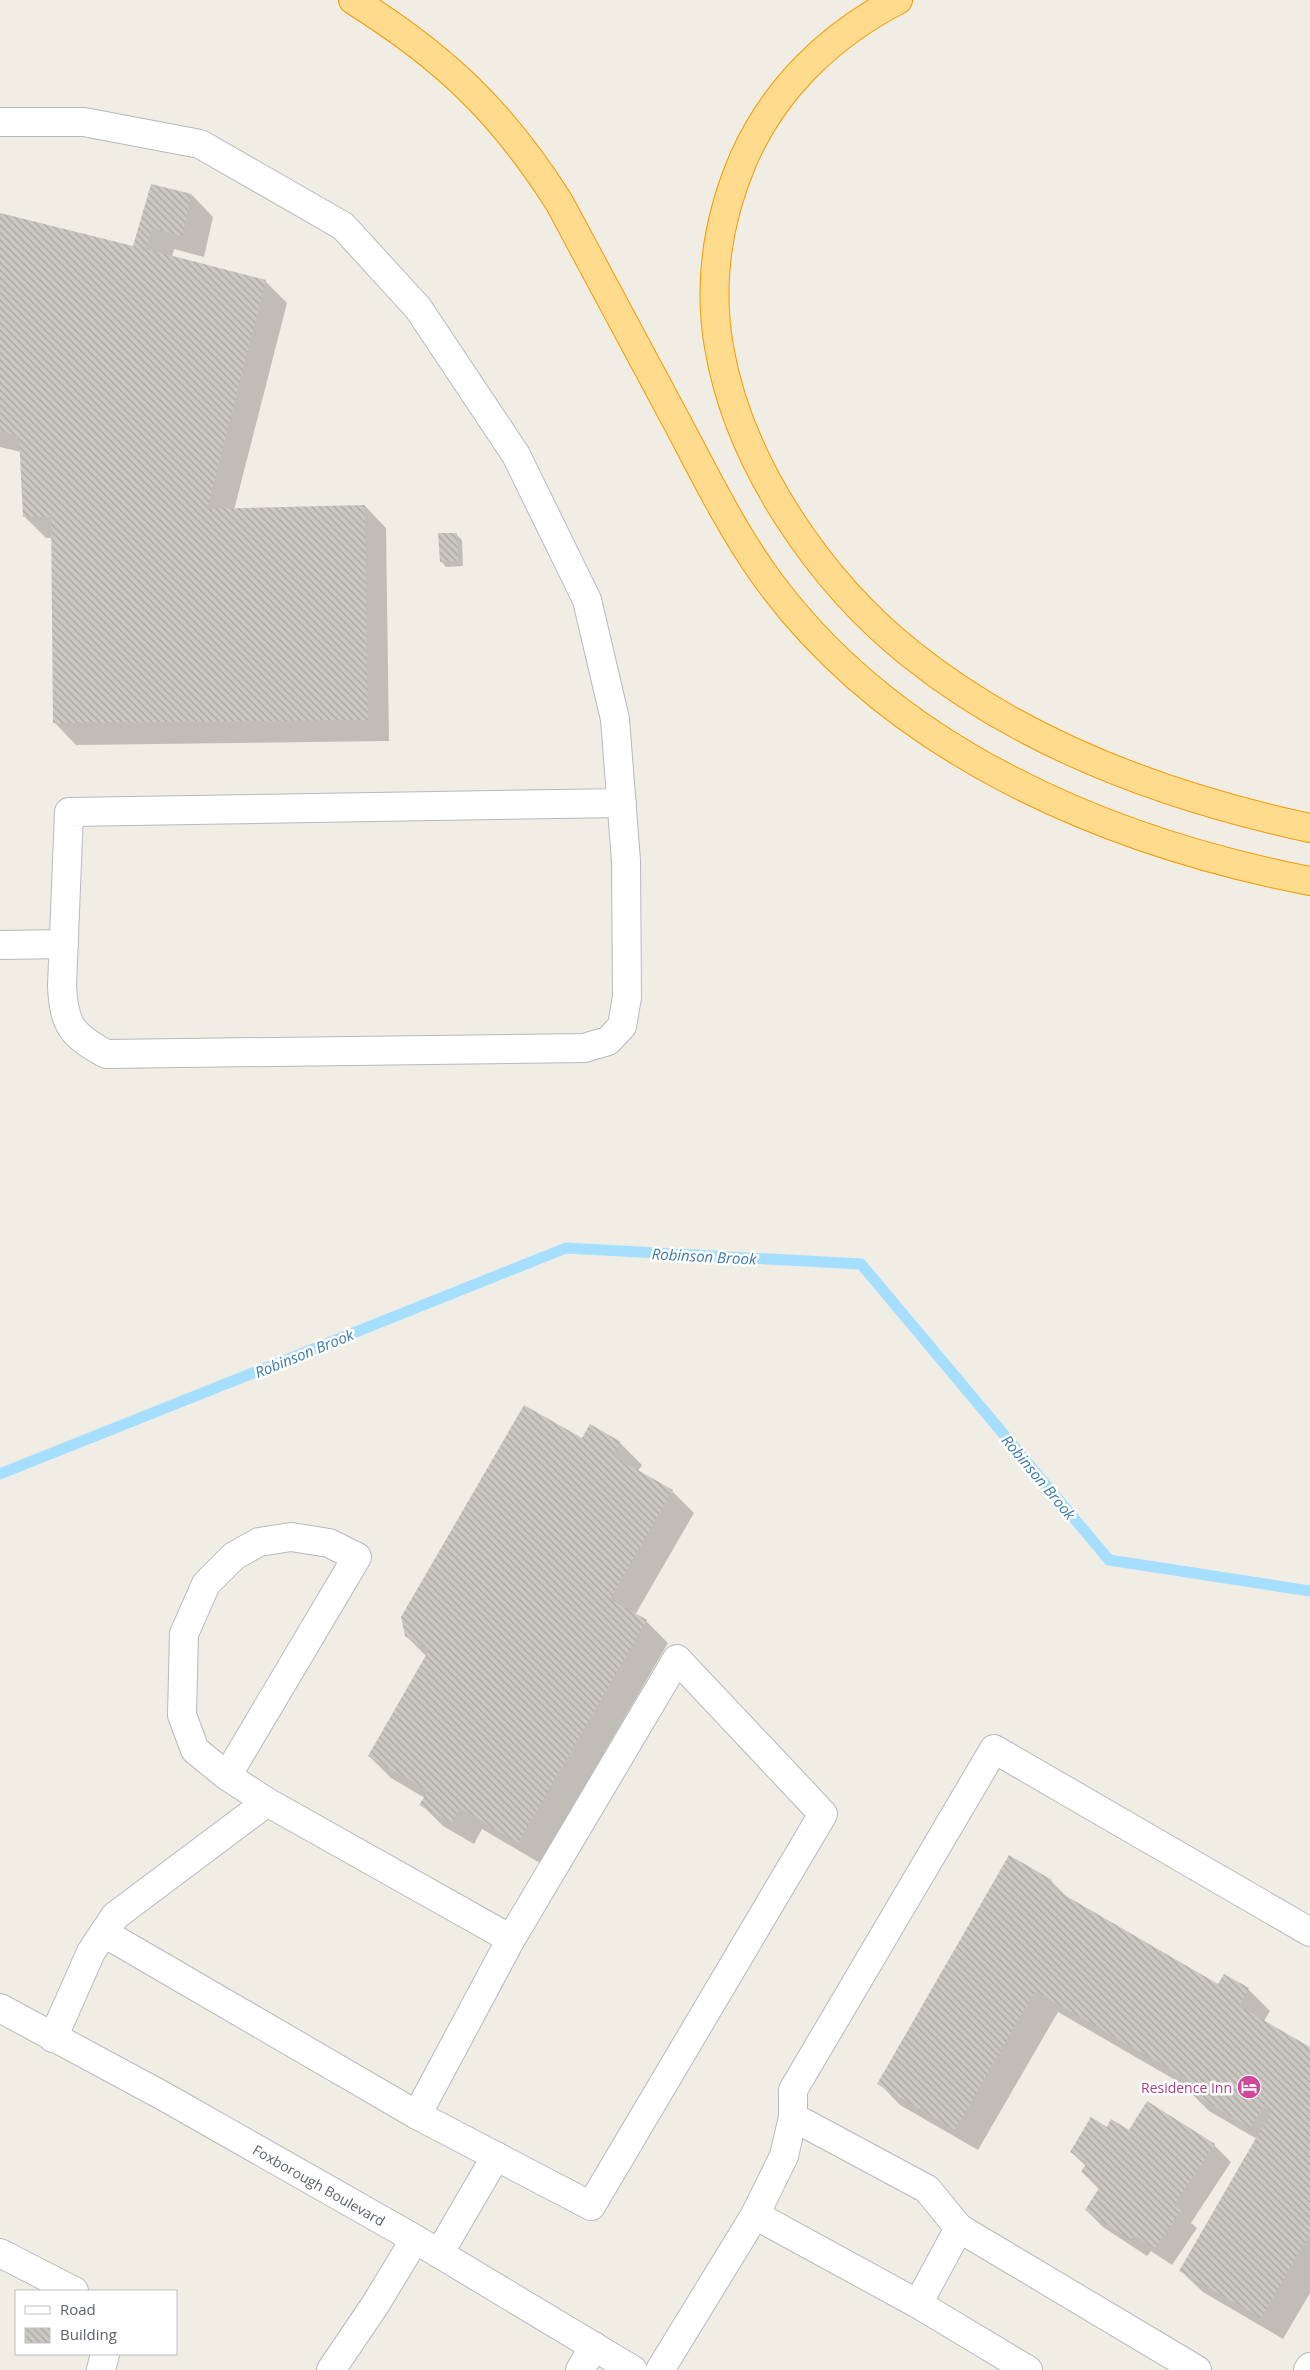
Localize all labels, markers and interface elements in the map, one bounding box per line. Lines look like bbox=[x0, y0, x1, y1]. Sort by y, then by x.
water label: Robinson Brook bbox=[651, 1243, 757, 1269]
water label: Robinson Brook bbox=[252, 1324, 357, 1382]
water label: Robinson Brook bbox=[998, 1430, 1081, 1524]
hotel icon: Residence Inn bbox=[1236, 2074, 1262, 2100]
place label: Residence Inn bbox=[1141, 2078, 1232, 2097]
street label: Foxborough Boulevard bbox=[250, 2140, 389, 2230]
legend bbox=[15, 2290, 178, 2355]
text: Road bbox=[60, 2299, 96, 2319]
text: Building bbox=[60, 2324, 117, 2344]

